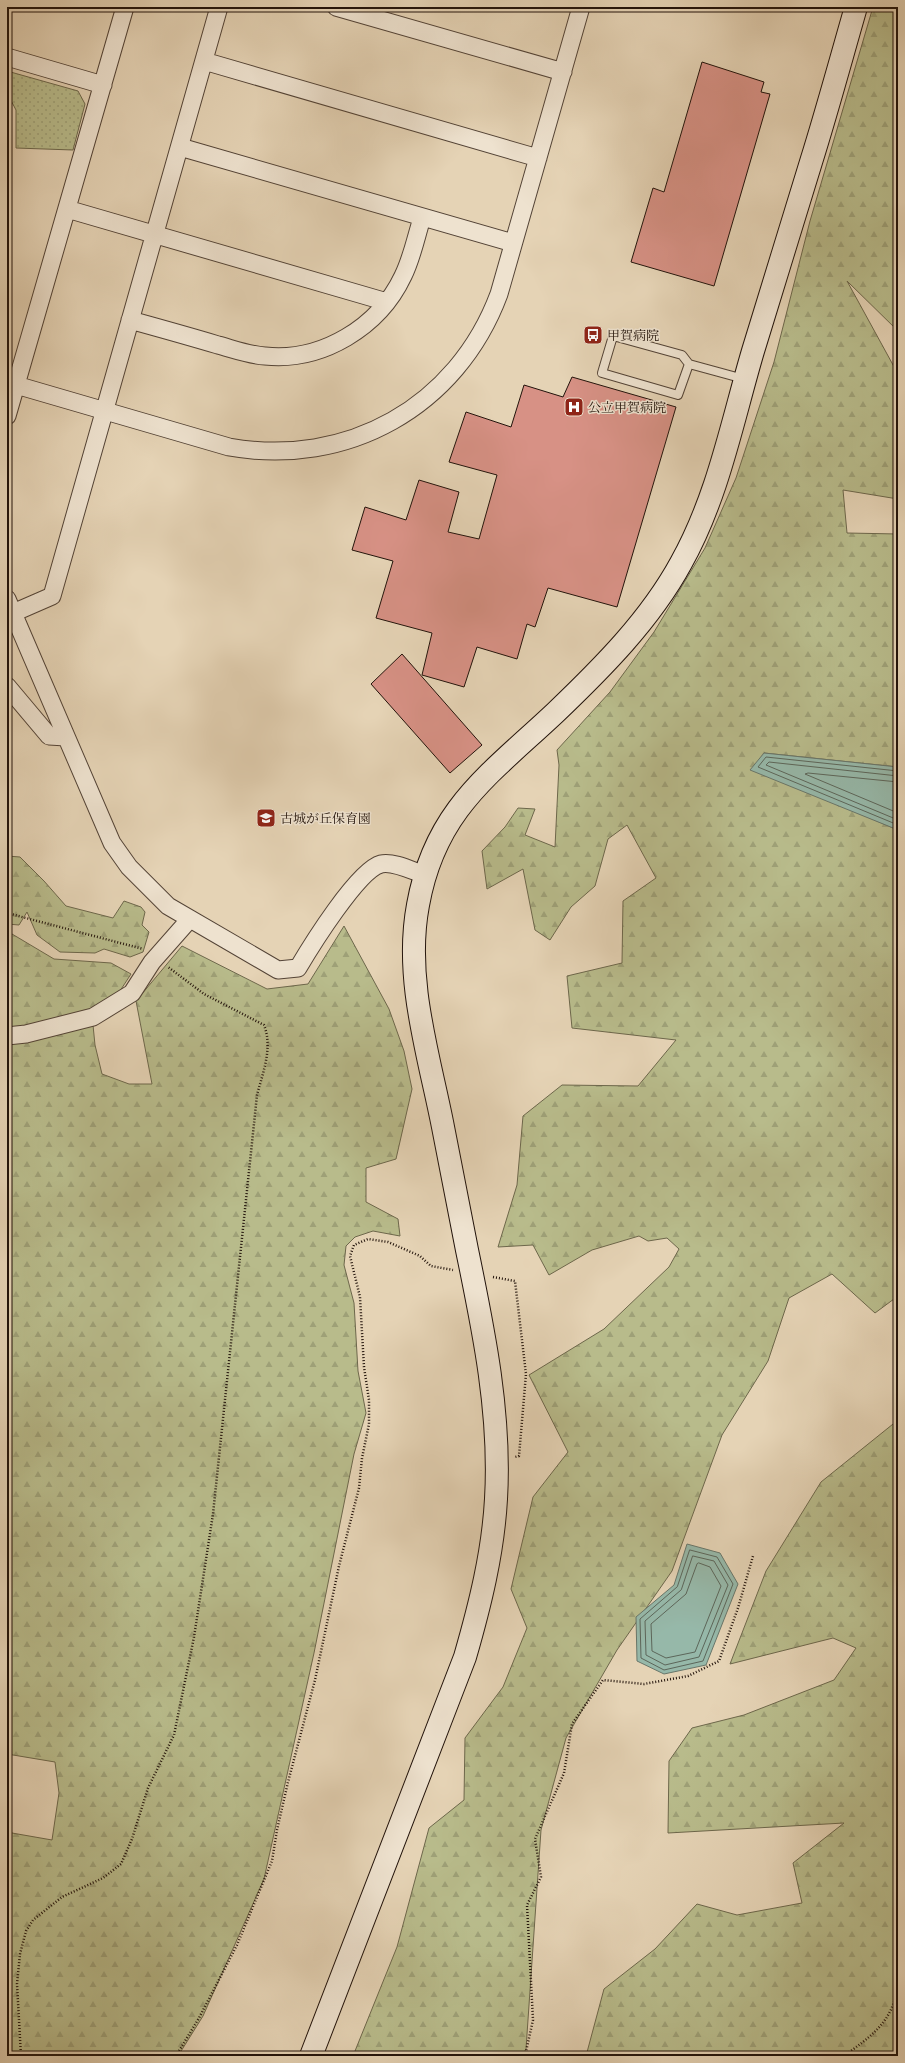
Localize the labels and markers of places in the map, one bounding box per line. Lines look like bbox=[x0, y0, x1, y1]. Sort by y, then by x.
bus stop icon: 甲賀病院 bbox=[582, 324, 604, 346]
place label: 甲賀病院 bbox=[607, 328, 659, 343]
hospital icon: 公立甲賀病院 bbox=[563, 396, 585, 418]
place label: 公立甲賀病院 bbox=[588, 400, 666, 415]
school or university icon: 古城が丘保育園 bbox=[255, 807, 277, 829]
place label: 古城が丘保育園 bbox=[280, 811, 371, 826]

